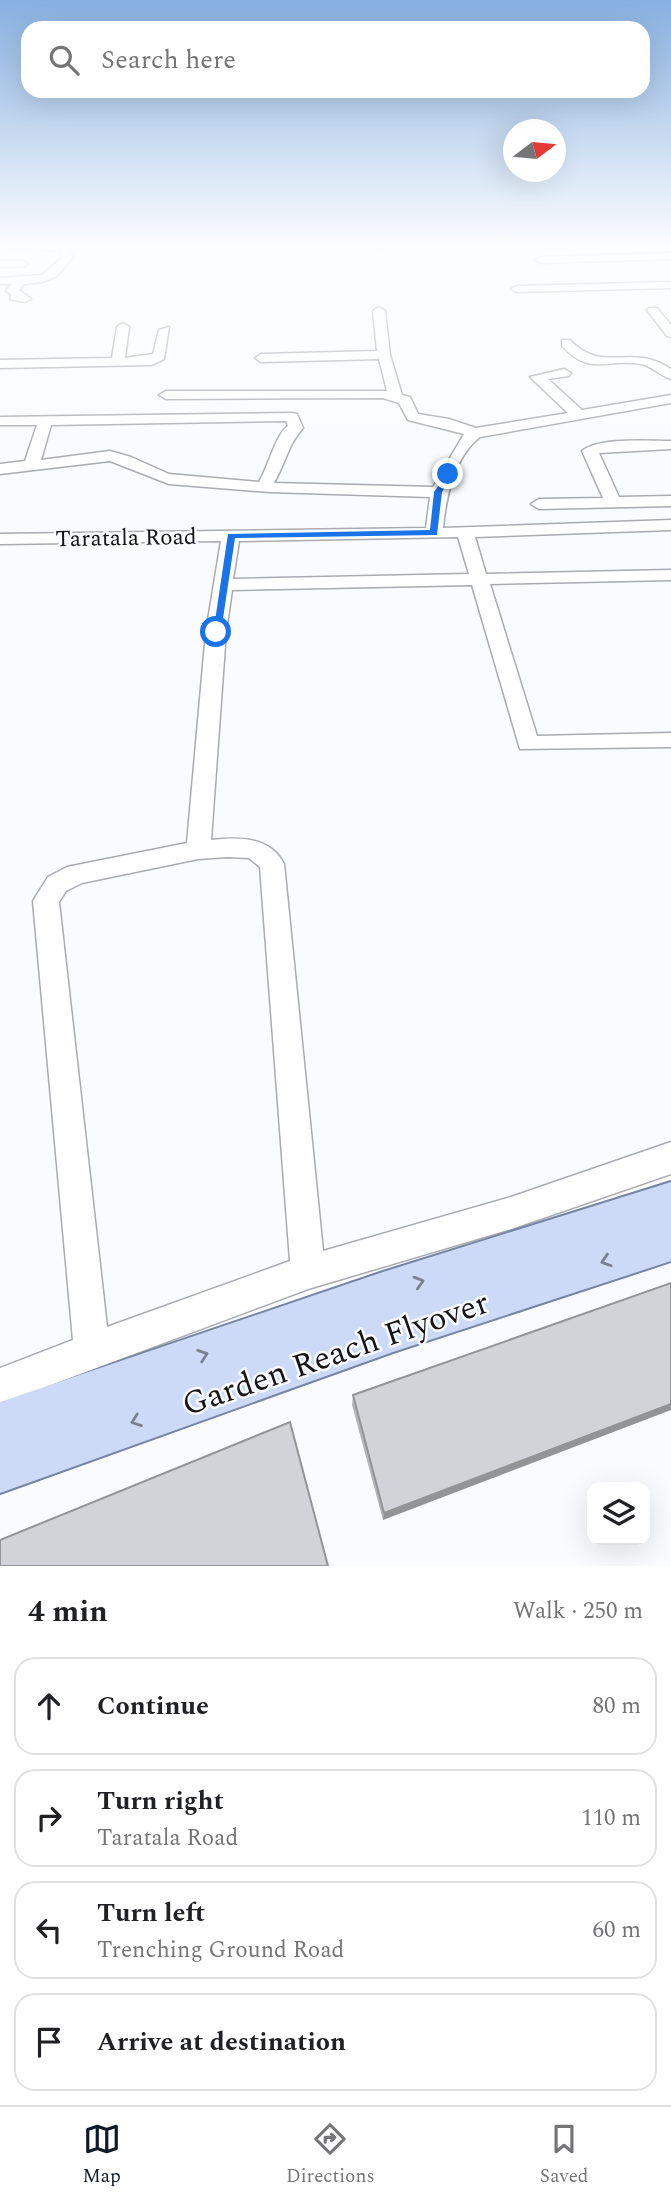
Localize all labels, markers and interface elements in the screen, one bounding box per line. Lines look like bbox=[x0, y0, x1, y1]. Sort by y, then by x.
search box bbox=[21, 21, 650, 98]
text: Search here bbox=[101, 40, 236, 80]
icon: search bbox=[45, 41, 83, 79]
north arrow bbox=[503, 119, 566, 182]
route end bbox=[432, 458, 463, 489]
street label: Taratala Road bbox=[55, 520, 197, 557]
route start bbox=[200, 616, 231, 647]
one-way arrow bbox=[600, 1253, 613, 1267]
one-way arrow bbox=[413, 1275, 425, 1290]
street label: Garden Reach Flyover bbox=[175, 1278, 496, 1430]
one-way arrow bbox=[197, 1349, 209, 1363]
one-way arrow bbox=[130, 1413, 142, 1427]
map controls bbox=[587, 1482, 650, 1545]
button: layers bbox=[587, 1482, 650, 1545]
text: 4 min bbox=[28, 1589, 108, 1635]
text: Walk · 250 m bbox=[513, 1594, 643, 1629]
text: Continue bbox=[97, 1686, 209, 1726]
icon: ahead bbox=[30, 1687, 68, 1725]
text: 80 m bbox=[592, 1689, 641, 1724]
text: Turn right bbox=[97, 1781, 224, 1821]
icon: right bbox=[30, 1799, 68, 1837]
text: 110 m bbox=[581, 1801, 641, 1836]
text: Taratala Road bbox=[97, 1821, 238, 1856]
text: Turn left bbox=[97, 1893, 205, 1933]
icon: left bbox=[30, 1911, 68, 1949]
text: 60 m bbox=[592, 1913, 641, 1948]
text: Trenching Ground Road bbox=[97, 1933, 344, 1968]
text: Arrive at destination bbox=[97, 2022, 346, 2062]
icon: arrive bbox=[30, 2023, 68, 2061]
tab: Map bbox=[83, 2120, 121, 2191]
tab: Directions bbox=[286, 2120, 375, 2191]
tab: Saved bbox=[540, 2120, 588, 2191]

